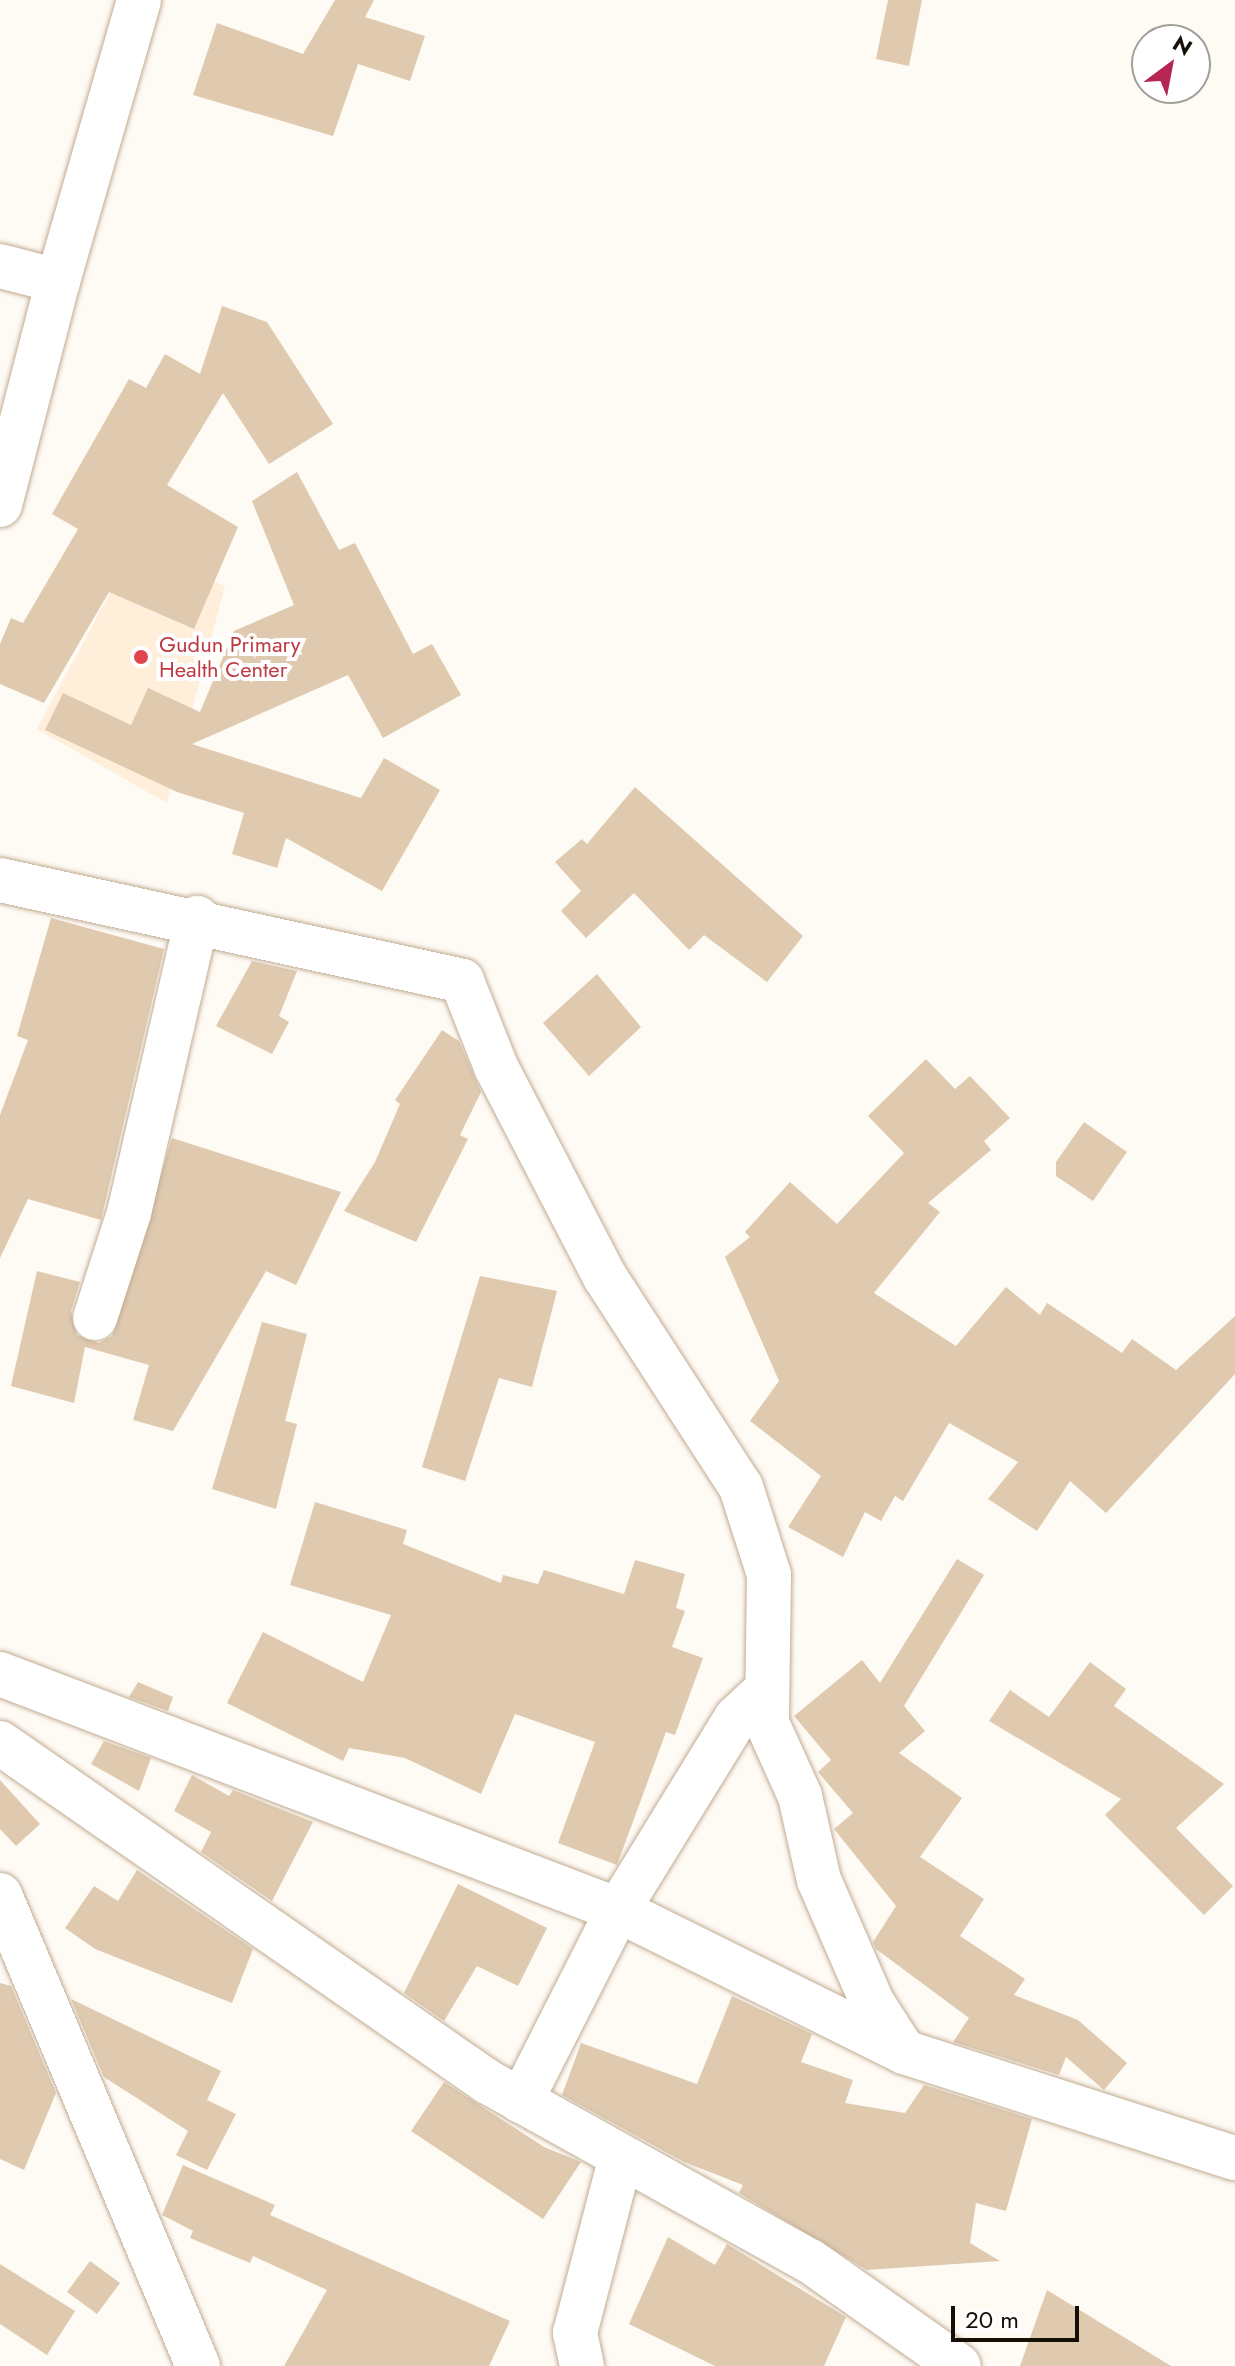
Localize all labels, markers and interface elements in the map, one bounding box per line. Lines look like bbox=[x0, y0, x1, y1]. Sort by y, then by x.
north arrow bbox=[1131, 24, 1211, 104]
text: N bbox=[1167, 27, 1199, 64]
place label: Gudun Primary Health Center bbox=[159, 631, 300, 682]
marker: Gudun Primary Health Center bbox=[130, 646, 152, 668]
scale bar bbox=[955, 2290, 1083, 2340]
text: 20 m bbox=[965, 2302, 1019, 2337]

